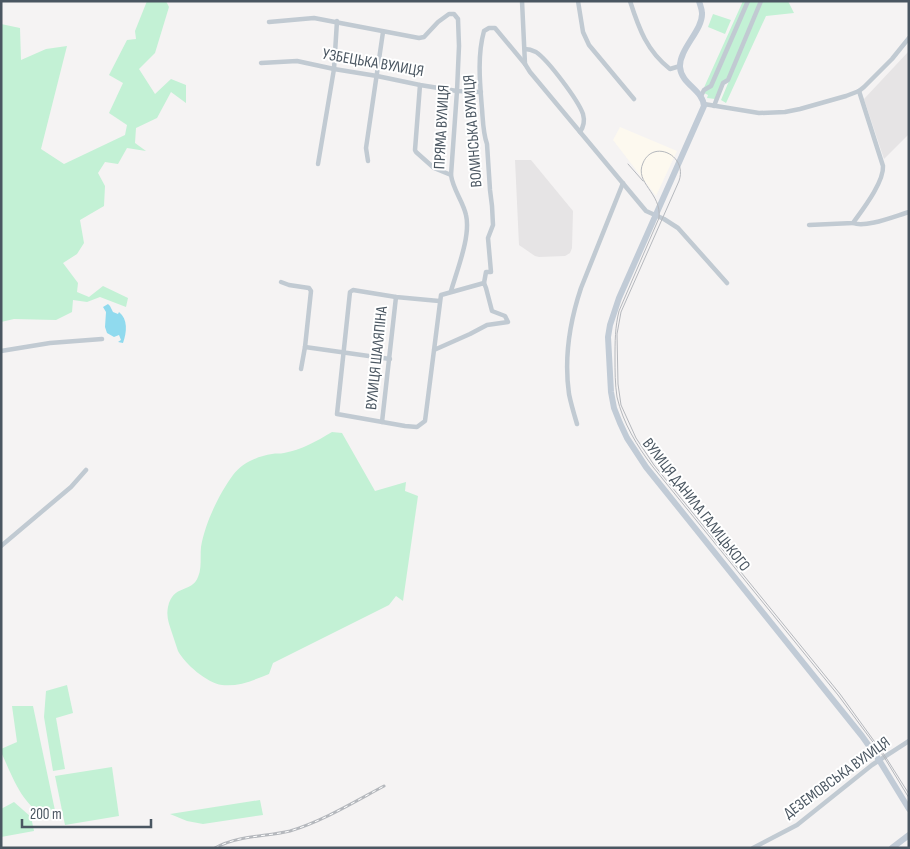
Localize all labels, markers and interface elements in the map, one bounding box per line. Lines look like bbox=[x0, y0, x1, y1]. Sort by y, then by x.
street label: УЗБЕЦЬКА ВУЛИЦЯ bbox=[321, 45, 425, 81]
street label: ВОЛИНСЬКА ВУЛИЦЯ bbox=[460, 74, 486, 188]
street label: ПРЯМА ВУЛИЦЯ bbox=[430, 84, 454, 170]
street label: ВУЛИЦЯ ШАЛЯПІНА bbox=[362, 305, 392, 411]
street label: ВУЛИЦЯ ДАНИЛА ГАЛИЦЬКОГО bbox=[638, 435, 754, 575]
street label: ДЕЗЕМОВСЬКА ВУЛИЦЯ bbox=[780, 733, 894, 823]
scale bar bbox=[22, 796, 151, 828]
text: 200 m bbox=[30, 805, 62, 824]

